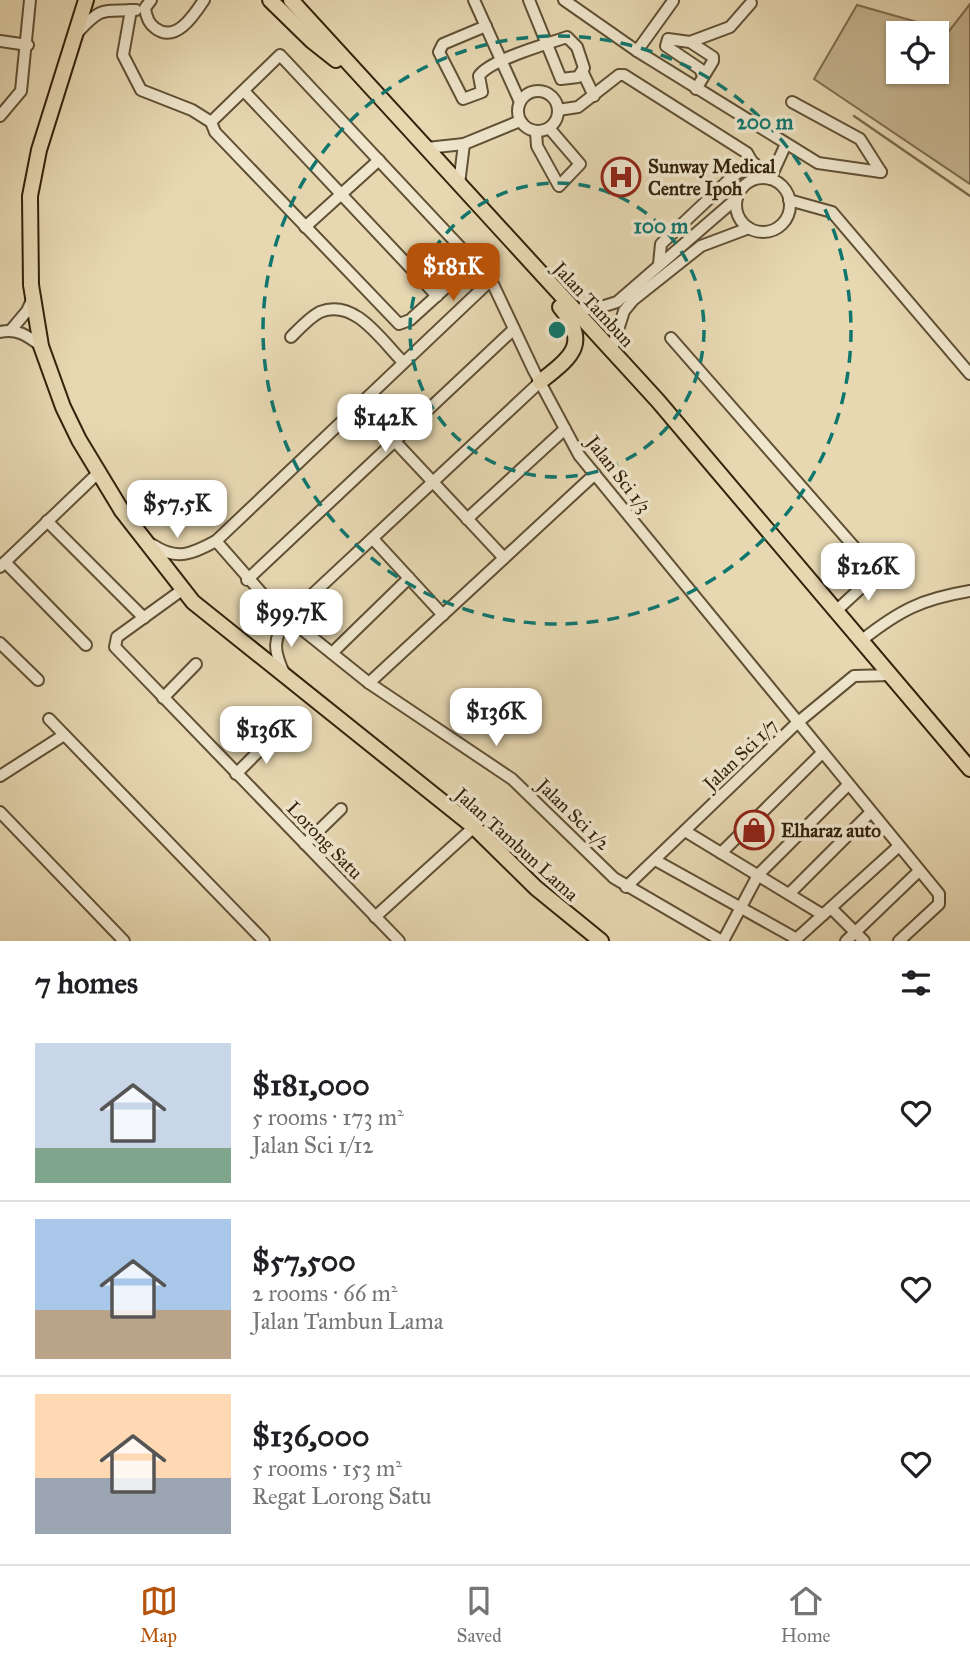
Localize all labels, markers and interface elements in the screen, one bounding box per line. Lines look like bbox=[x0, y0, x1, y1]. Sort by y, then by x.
map controls bbox=[886, 21, 949, 84]
button: locate bbox=[886, 21, 949, 84]
text: 200 m bbox=[737, 109, 794, 135]
place label: Sunway Medical Centre Ipoh bbox=[648, 155, 776, 201]
hospital icon: Sunway Medical Centre Ipoh bbox=[600, 156, 642, 198]
text: 100 m bbox=[634, 213, 689, 239]
pin: $181K bbox=[404, 244, 502, 303]
text: $181K bbox=[423, 252, 483, 280]
street label: Jalan Tambun bbox=[546, 255, 639, 352]
centre of rings bbox=[545, 318, 569, 342]
pin: $142K bbox=[336, 394, 434, 454]
text: $142K bbox=[353, 403, 417, 431]
street label: Jalan Sci 1/3 bbox=[579, 430, 656, 518]
pin: $57.5K bbox=[120, 480, 234, 540]
text: $57.5K bbox=[143, 489, 211, 517]
pin: $126K bbox=[819, 544, 917, 603]
text: $126K bbox=[837, 552, 899, 580]
pin: $99.7K bbox=[234, 590, 348, 649]
text: $99.7K bbox=[256, 598, 326, 626]
pin: $136K bbox=[447, 688, 545, 748]
text: $136K bbox=[466, 697, 526, 725]
pin: $136K bbox=[217, 706, 315, 766]
street label: Jalan Sci 1/7 bbox=[697, 714, 783, 797]
text: $136K bbox=[236, 715, 296, 743]
street label: Jalan Sci 1/2 bbox=[530, 772, 616, 856]
street label: Jalan Tambun Lama bbox=[448, 782, 584, 907]
street label: Lorong Satu bbox=[281, 797, 367, 885]
shop icon: Elharaz auto bbox=[733, 809, 775, 851]
place label: Elharaz auto bbox=[781, 819, 881, 842]
icon: filters bbox=[897, 964, 935, 1002]
text: 7 homes bbox=[35, 965, 138, 1001]
text: $181,000 bbox=[252, 1067, 370, 1103]
icon: home bbox=[91, 1071, 175, 1155]
icon: heart bbox=[897, 1094, 935, 1132]
text: 5 rooms · 173 m² bbox=[252, 1103, 404, 1131]
text: Jalan Sci 1/12 bbox=[252, 1131, 374, 1159]
text: $57,500 bbox=[252, 1243, 356, 1279]
icon: home bbox=[91, 1247, 175, 1331]
icon: heart bbox=[897, 1270, 935, 1308]
text: 2 rooms · 66 m² bbox=[252, 1279, 397, 1307]
text: Jalan Tambun Lama bbox=[252, 1307, 444, 1335]
text: $136,000 bbox=[252, 1418, 369, 1454]
icon: home bbox=[91, 1422, 175, 1506]
icon: heart bbox=[897, 1445, 935, 1483]
text: 5 rooms · 153 m² bbox=[252, 1454, 402, 1482]
text: Regat Lorong Satu bbox=[252, 1482, 432, 1510]
tab: Map bbox=[140, 1582, 178, 1647]
tab: Saved bbox=[457, 1582, 502, 1647]
tab: Home bbox=[781, 1582, 830, 1647]

